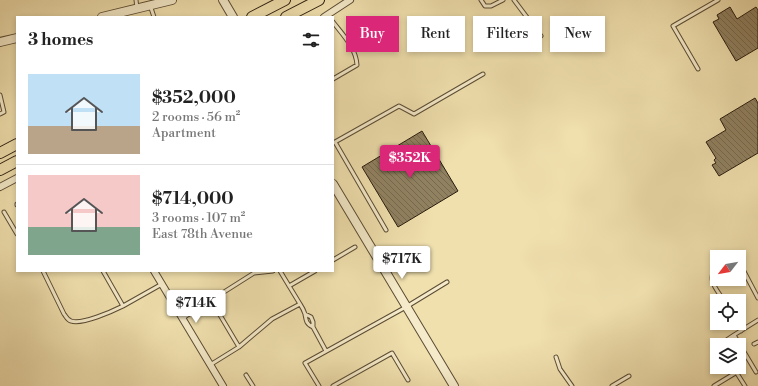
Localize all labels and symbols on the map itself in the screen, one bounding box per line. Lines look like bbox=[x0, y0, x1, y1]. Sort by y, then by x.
pin: $352K bbox=[382, 145, 438, 179]
pin: $717K bbox=[374, 246, 430, 280]
north arrow bbox=[710, 250, 746, 286]
pin: $714K bbox=[168, 290, 224, 324]

